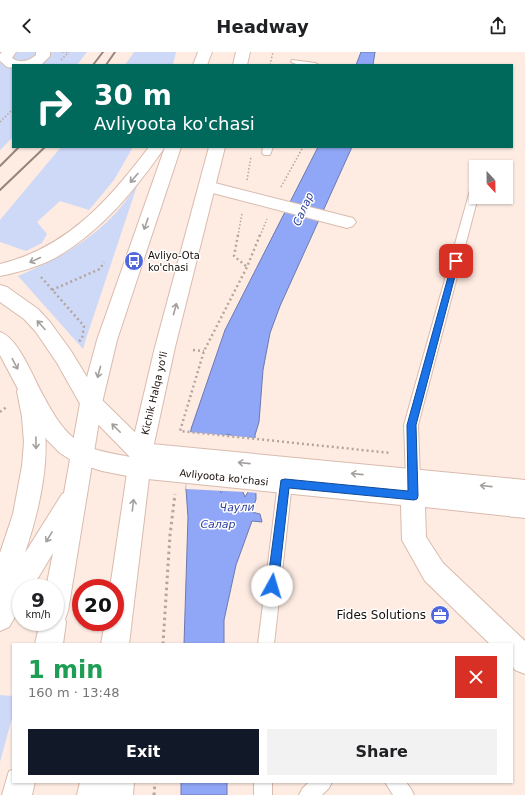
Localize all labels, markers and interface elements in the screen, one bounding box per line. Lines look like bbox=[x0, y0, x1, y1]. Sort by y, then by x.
icon: back bbox=[16, 15, 38, 37]
icon: share bbox=[487, 15, 509, 37]
text: Headway bbox=[216, 16, 309, 37]
text: 30 m bbox=[94, 79, 172, 112]
icon: right bbox=[28, 80, 80, 132]
text: Avliyoota ko'chasi bbox=[94, 113, 255, 134]
north arrow bbox=[469, 160, 513, 204]
map controls bbox=[469, 160, 513, 204]
one-way arrow bbox=[129, 173, 138, 183]
water label: Салар bbox=[290, 190, 317, 228]
one-way arrow bbox=[142, 217, 150, 229]
pin bbox=[439, 244, 473, 278]
bus stop icon: Avliyo-Ota ko'chasi bbox=[123, 250, 145, 272]
place label: Avliyo-Ota ko'chasi bbox=[148, 250, 200, 273]
icon: arrive bbox=[445, 250, 467, 272]
one-way arrow bbox=[29, 257, 41, 264]
one-way arrow bbox=[172, 303, 179, 316]
one-way arrow bbox=[36, 320, 46, 330]
street label: Kichik Halqa yo'li bbox=[140, 350, 169, 436]
one-way arrow bbox=[12, 358, 20, 370]
one-way arrow bbox=[95, 365, 102, 378]
one-way arrow bbox=[111, 423, 121, 433]
one-way arrow bbox=[32, 436, 40, 449]
one-way arrow bbox=[238, 459, 251, 466]
street label: Avliyoota ko'chasi bbox=[179, 467, 269, 488]
one-way arrow bbox=[351, 470, 364, 478]
one-way arrow bbox=[480, 483, 493, 490]
one-way arrow bbox=[129, 499, 137, 512]
water label: Чаули bbox=[219, 501, 255, 514]
water label: Салар bbox=[200, 518, 236, 531]
one-way arrow bbox=[44, 531, 52, 543]
position arrow bbox=[251, 565, 293, 607]
speed limit sign: 20 bbox=[72, 579, 124, 631]
text: 9 bbox=[31, 588, 45, 612]
office icon: Fides Solutions bbox=[429, 604, 451, 626]
place label: Fides Solutions bbox=[336, 608, 426, 622]
text: km/h bbox=[25, 609, 51, 620]
text: 1 min bbox=[28, 656, 103, 684]
button: close bbox=[455, 656, 497, 698]
text: 160 m · 13:48 bbox=[28, 685, 119, 700]
button: Exit bbox=[28, 729, 259, 775]
button: Share bbox=[267, 729, 497, 775]

